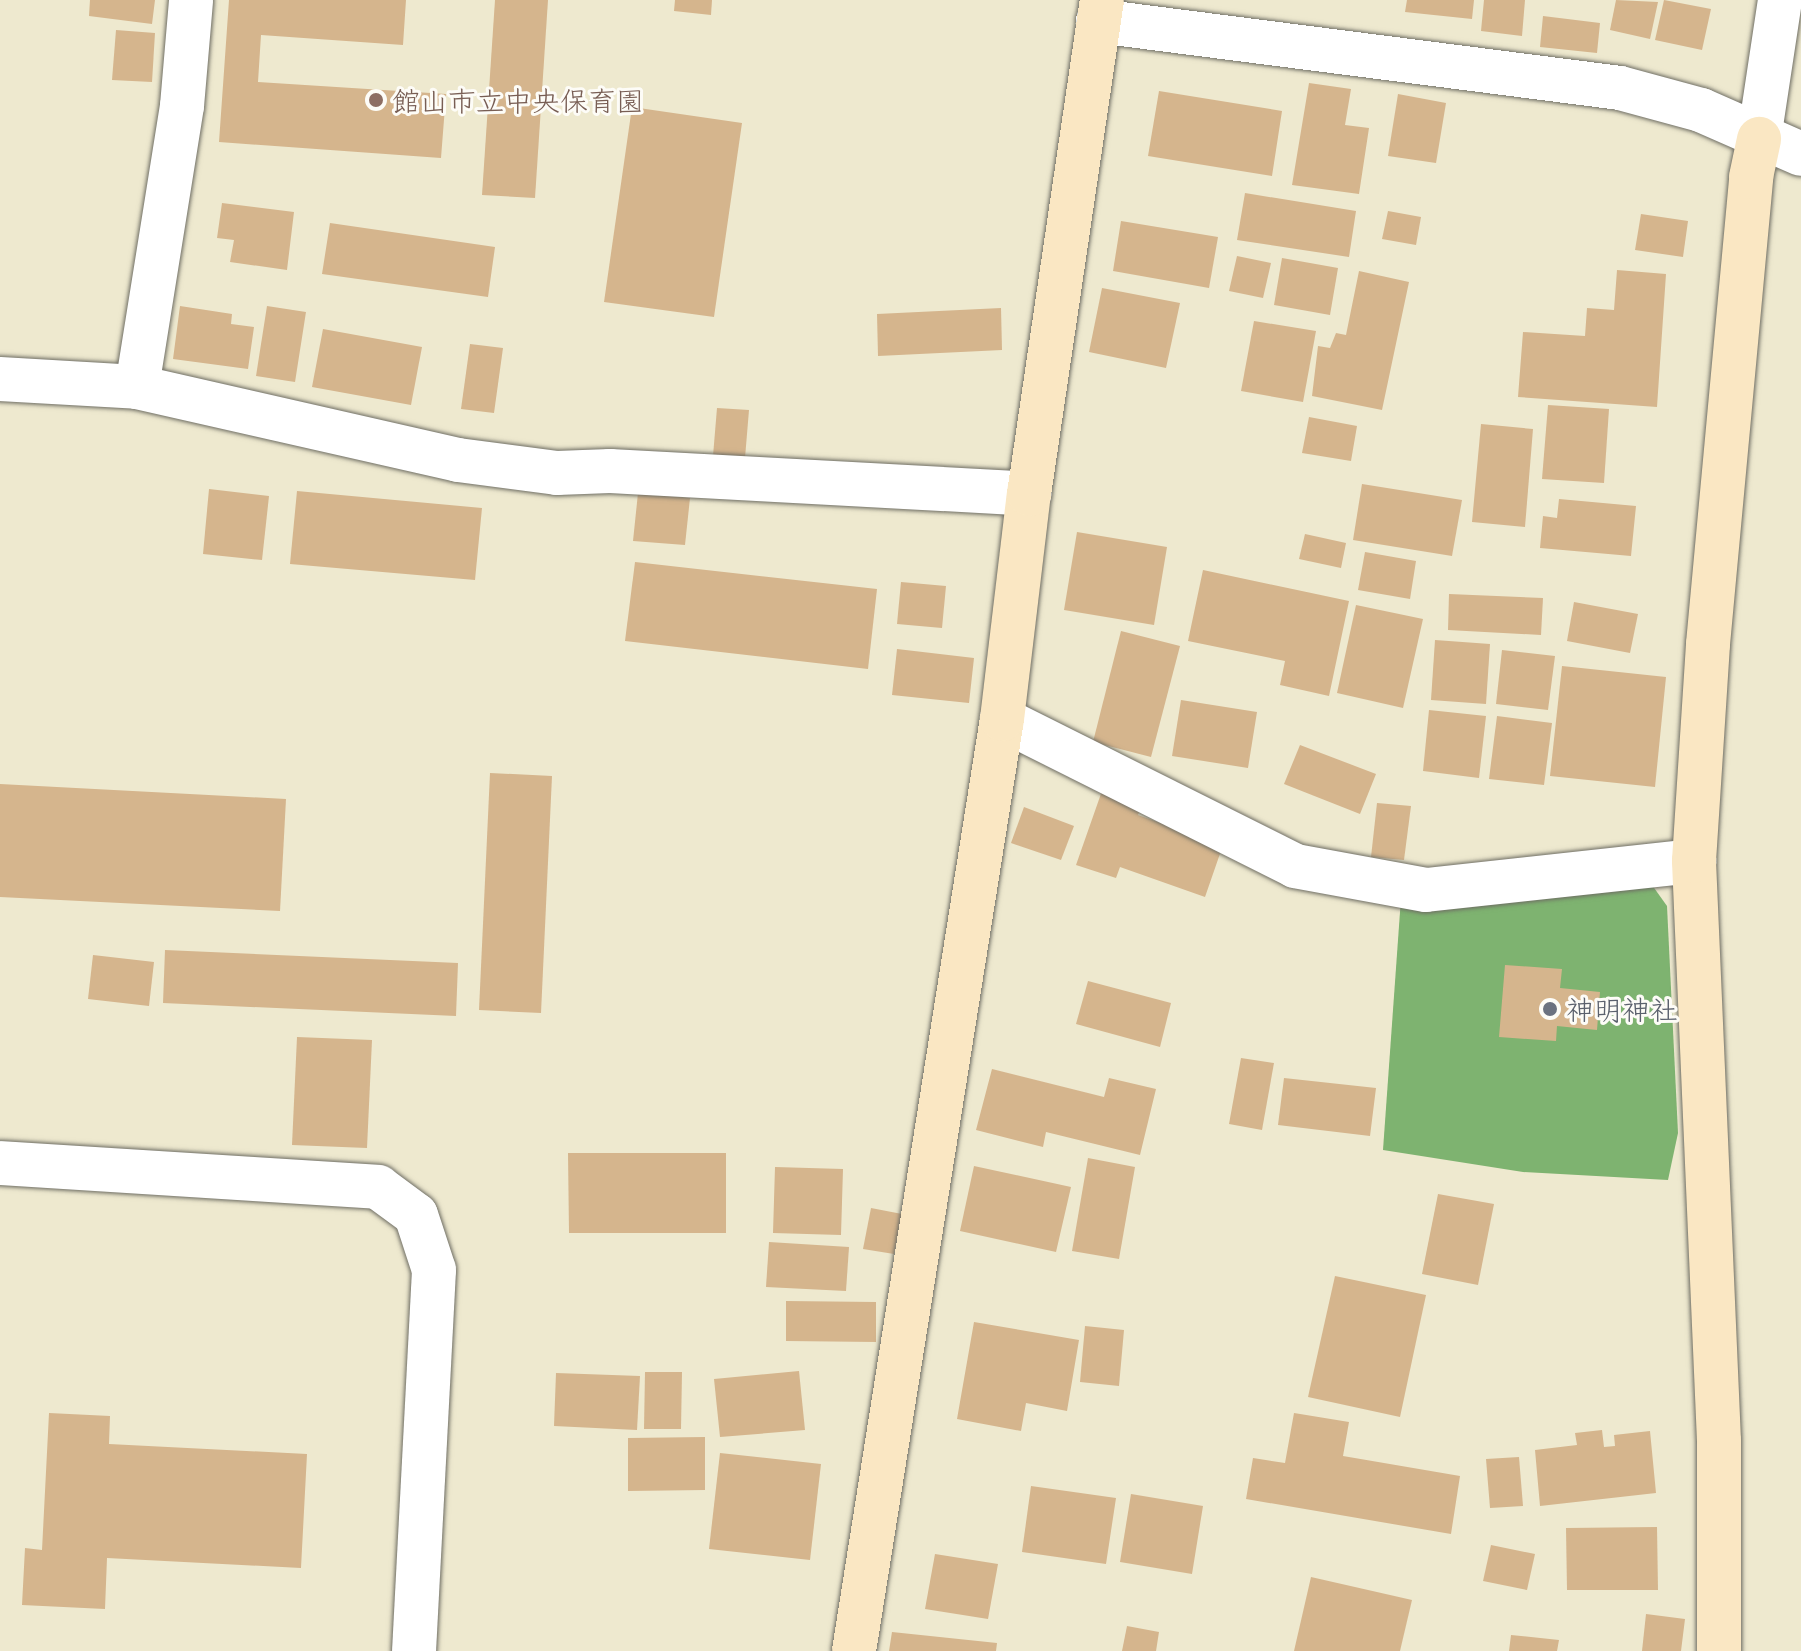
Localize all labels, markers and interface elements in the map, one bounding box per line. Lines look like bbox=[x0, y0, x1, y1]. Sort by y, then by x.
place label: 館山市立中央保育園 bbox=[392, 83, 644, 117]
marker: 館山市立中央保育園 bbox=[367, 91, 385, 109]
place label: 神明神社 bbox=[1566, 992, 1678, 1026]
marker: 神明神社 bbox=[1541, 1000, 1559, 1018]

